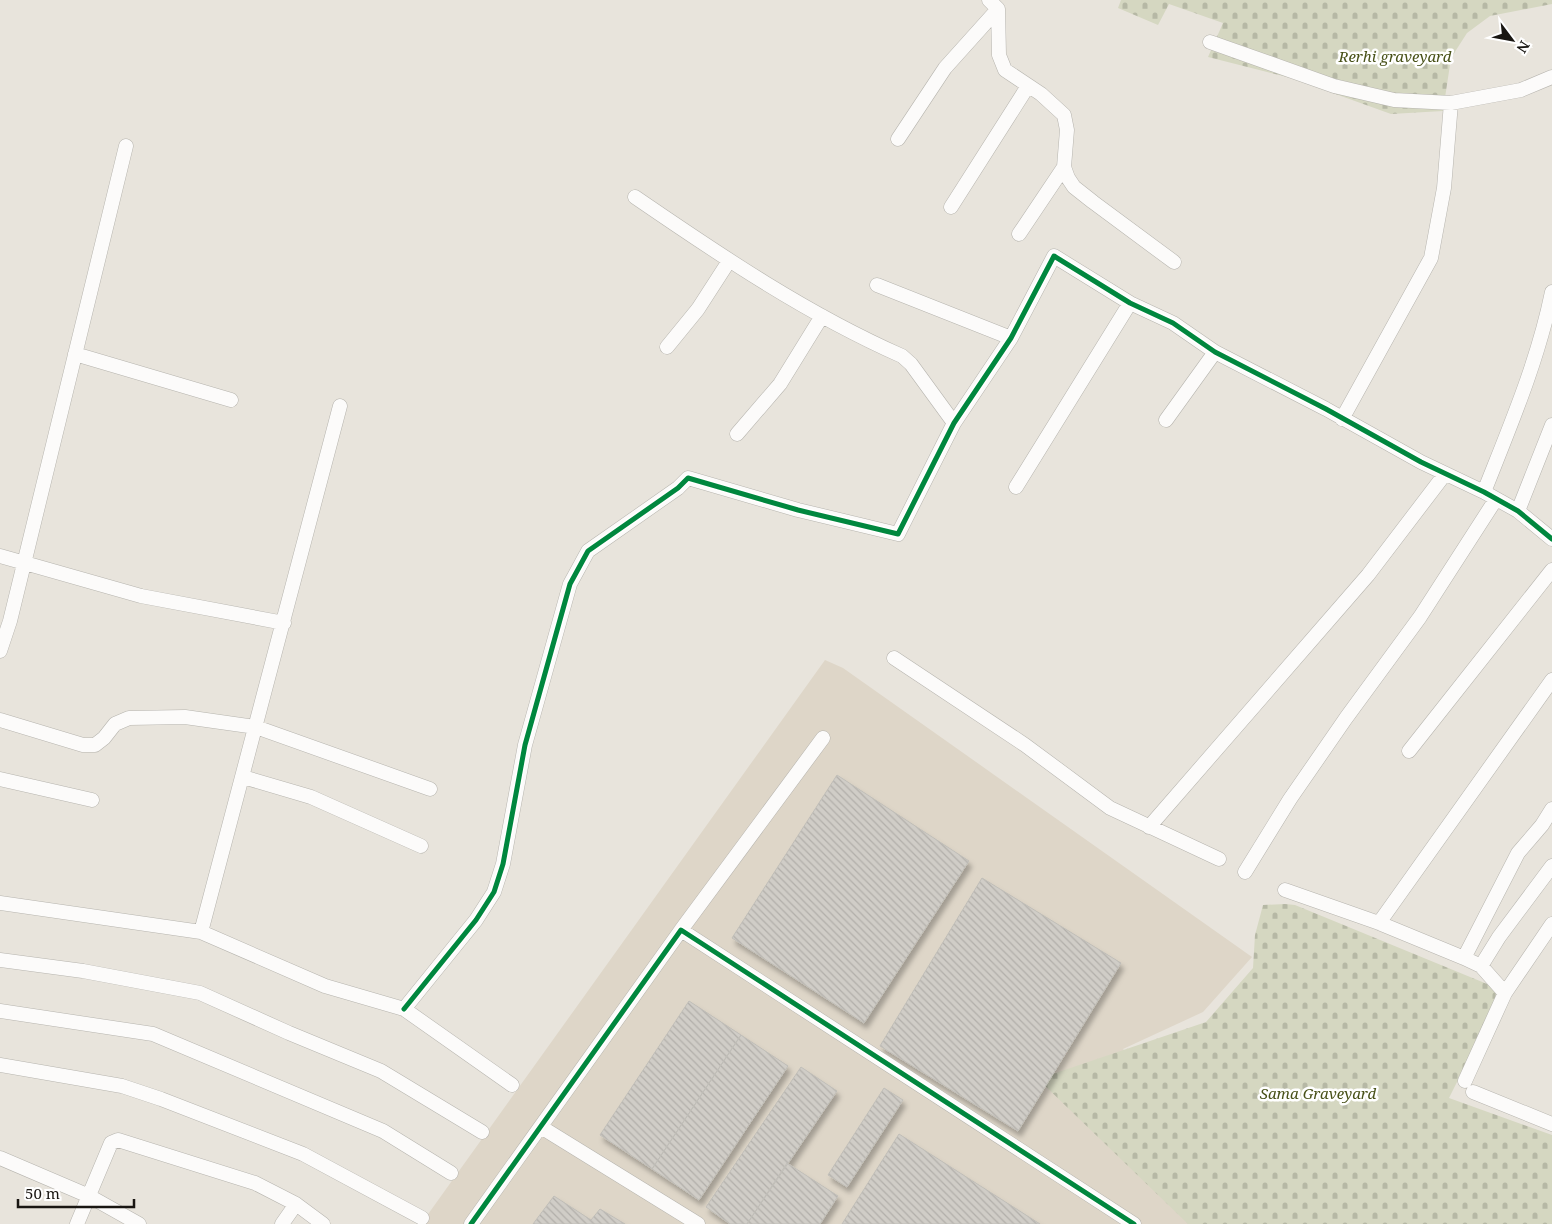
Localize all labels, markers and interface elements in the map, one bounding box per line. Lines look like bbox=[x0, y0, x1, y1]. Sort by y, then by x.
north arrow bbox=[1487, 15, 1537, 65]
text: N bbox=[1512, 37, 1534, 57]
park label: Rerhi graveyard bbox=[1337, 46, 1452, 66]
park label: Sama Graveyard bbox=[1260, 1083, 1377, 1103]
scale bar bbox=[18, 1176, 134, 1208]
text: 50 m bbox=[25, 1183, 60, 1203]

